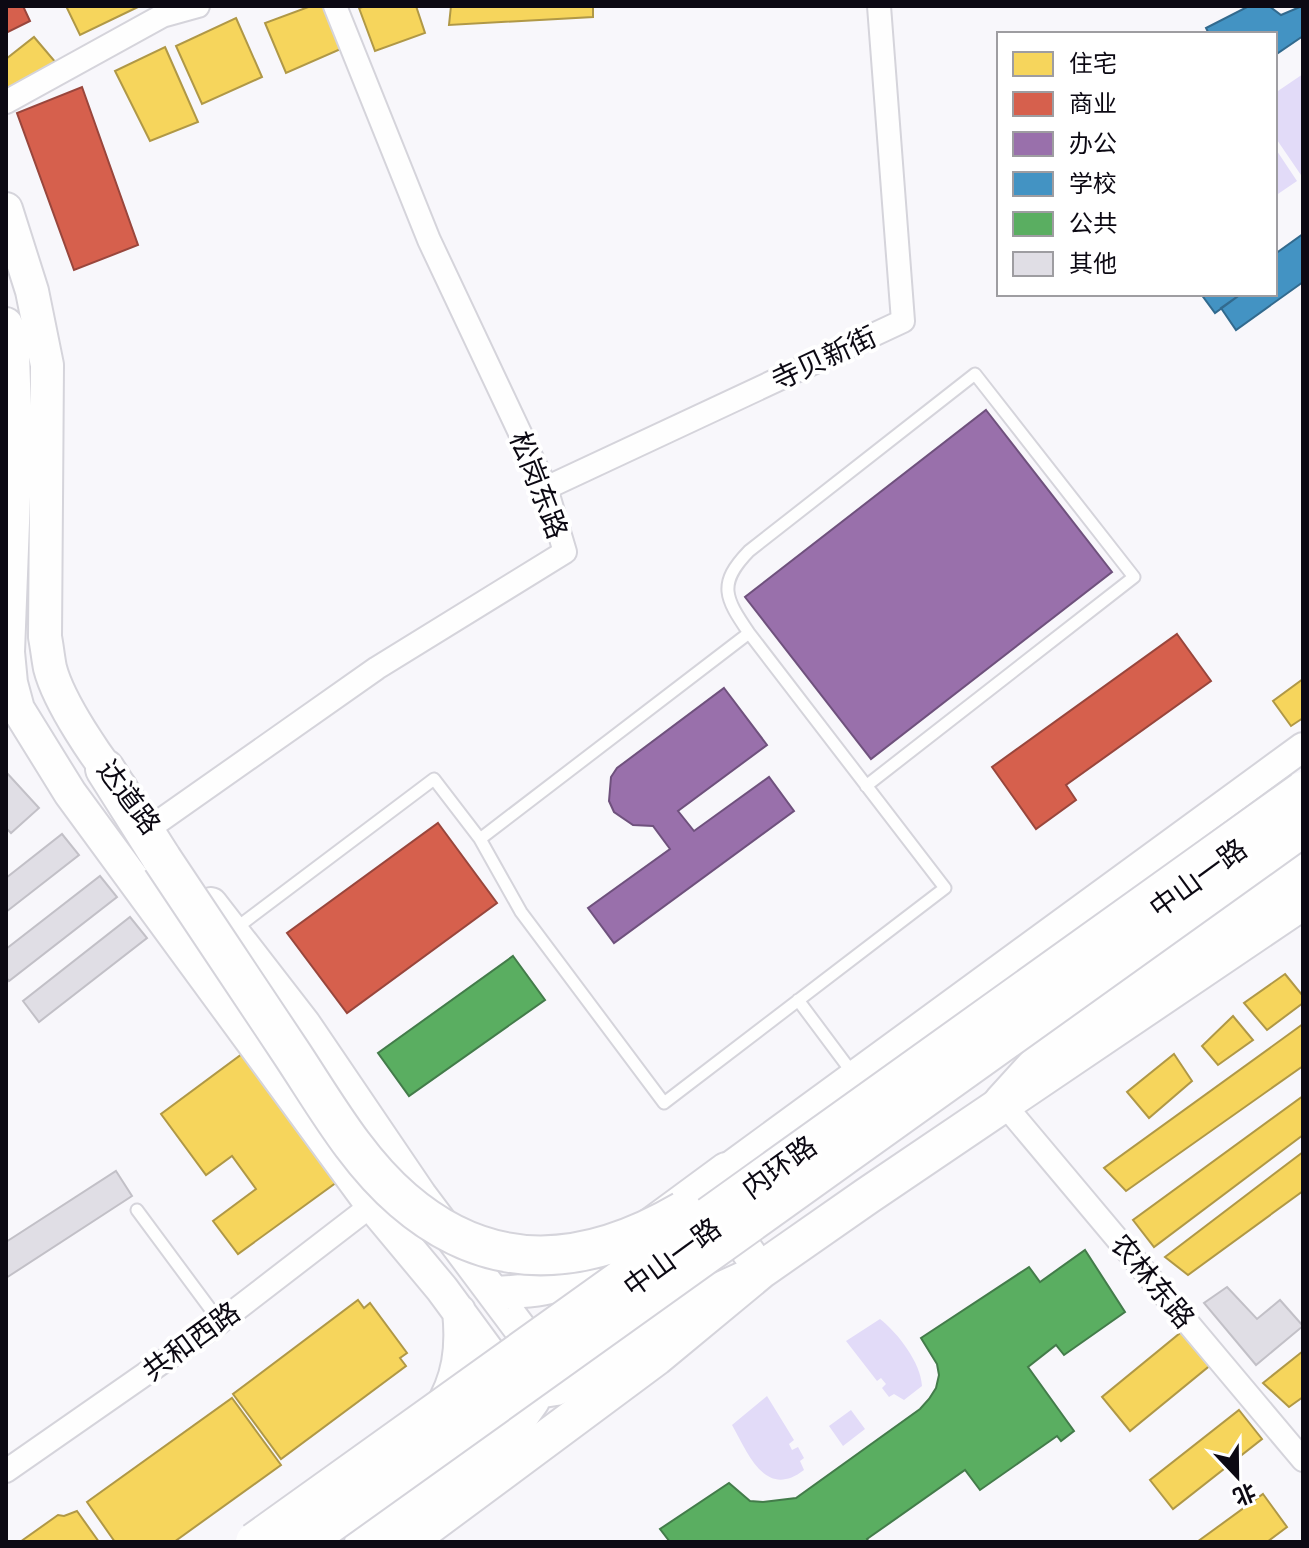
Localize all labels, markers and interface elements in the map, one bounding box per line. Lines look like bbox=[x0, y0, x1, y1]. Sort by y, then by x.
legend bbox=[997, 32, 1277, 296]
text: 住宅 bbox=[1069, 47, 1117, 79]
text: 商业 bbox=[1069, 87, 1117, 119]
text: 办公 bbox=[1069, 127, 1117, 159]
text: 学校 bbox=[1069, 167, 1117, 199]
text: 公共 bbox=[1069, 207, 1117, 239]
text: 其他 bbox=[1069, 247, 1117, 279]
street label: 寺贝新街 bbox=[765, 317, 883, 399]
street label: 松岗东路 bbox=[501, 426, 577, 544]
street label: 达道路 bbox=[89, 752, 169, 842]
street label: 中山一路 bbox=[1142, 830, 1254, 926]
street label: 内环路 bbox=[734, 1127, 824, 1207]
street label: 中山一路 bbox=[616, 1209, 728, 1305]
street label: 农林东路 bbox=[1102, 1226, 1204, 1336]
street label: 共和西路 bbox=[135, 1293, 247, 1389]
north arrow bbox=[1197, 1436, 1277, 1516]
text: 北 bbox=[1229, 1477, 1260, 1513]

